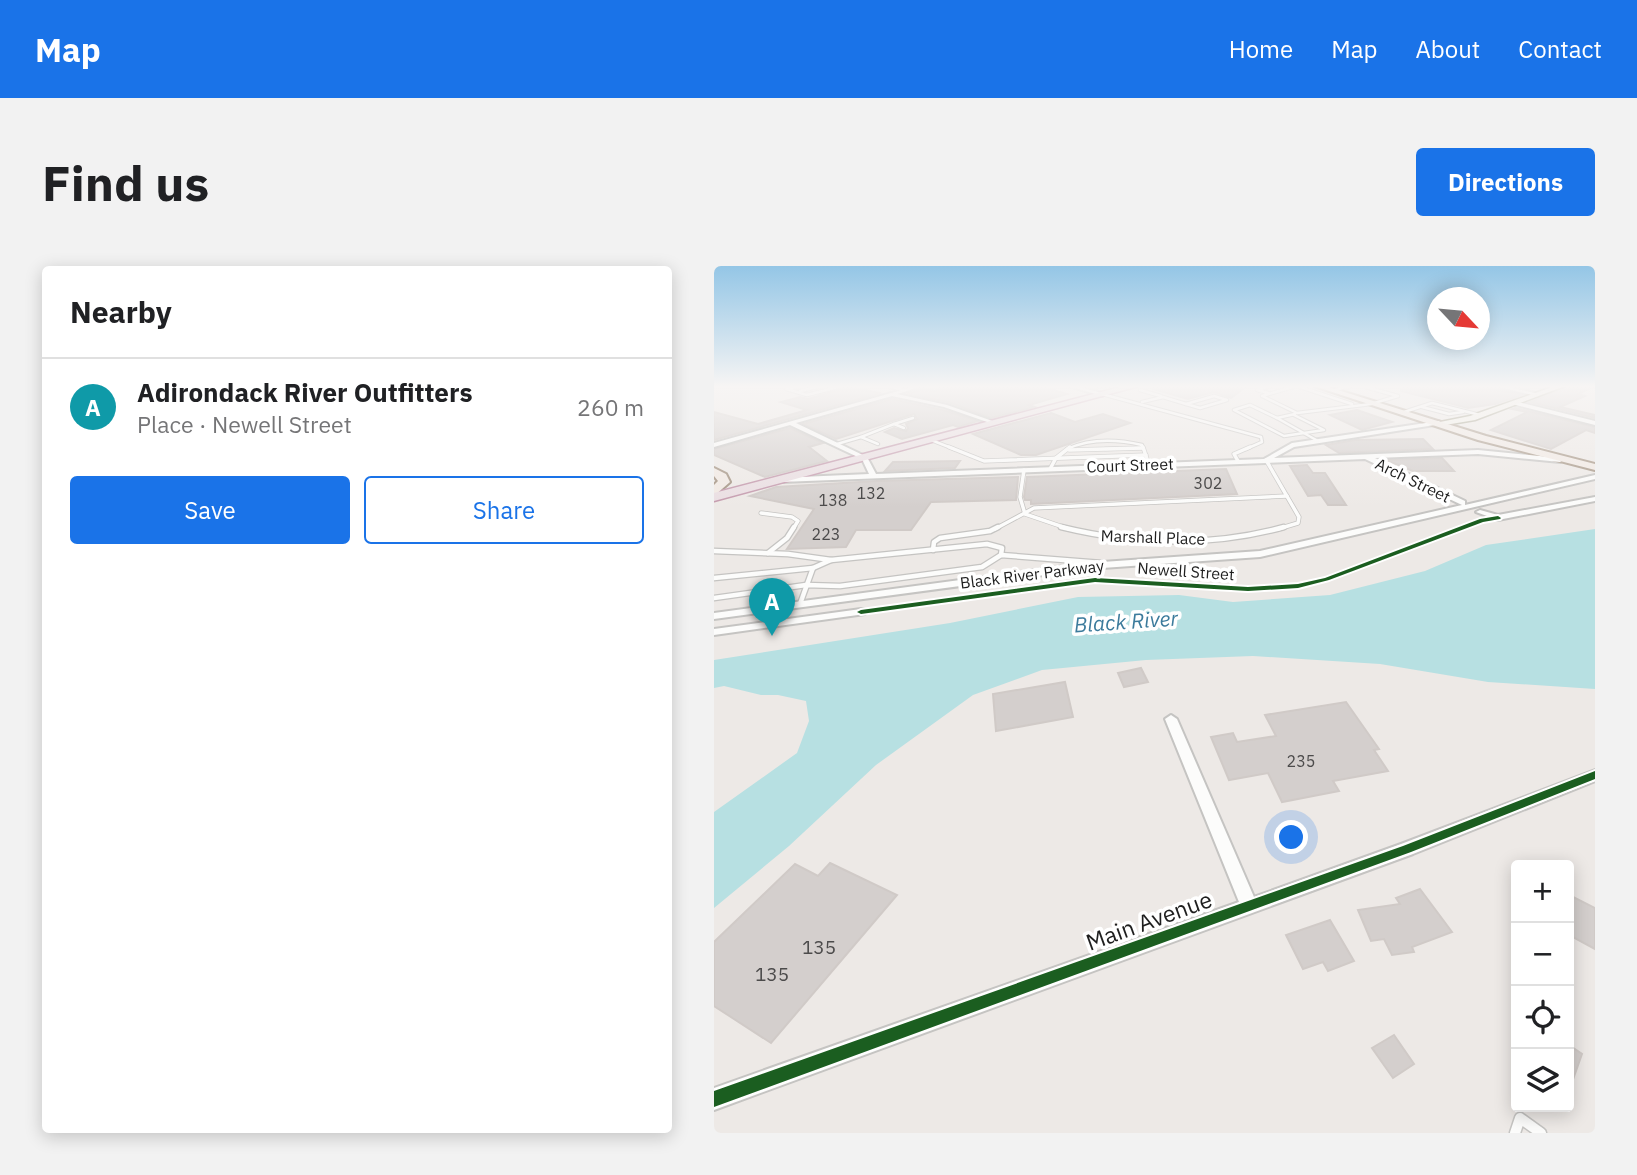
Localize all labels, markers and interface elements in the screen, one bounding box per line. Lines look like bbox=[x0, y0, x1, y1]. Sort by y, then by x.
text: Map bbox=[35, 28, 101, 71]
text: Home bbox=[1229, 33, 1293, 65]
text: Map bbox=[1331, 33, 1377, 65]
text: About bbox=[1415, 33, 1480, 65]
text: Contact bbox=[1518, 33, 1602, 65]
button: Directions bbox=[1416, 148, 1595, 216]
text: Find us bbox=[42, 151, 209, 214]
north arrow bbox=[1427, 287, 1490, 350]
text: Nearby bbox=[70, 292, 172, 331]
text: Adirondack River Outfitters bbox=[137, 375, 473, 409]
text: A bbox=[85, 392, 101, 422]
text: 260 m bbox=[577, 392, 644, 422]
text: Place · Newell Street bbox=[137, 409, 352, 439]
street label: Court Street bbox=[1086, 453, 1174, 477]
street label: Arch Street bbox=[1372, 453, 1454, 507]
house number: 302 bbox=[1194, 473, 1222, 493]
button: Save bbox=[70, 476, 350, 544]
button: Share bbox=[364, 476, 644, 544]
house number: 132 bbox=[857, 483, 885, 503]
house number: 138 bbox=[819, 490, 847, 510]
house number: 223 bbox=[812, 524, 840, 544]
street label: Marshall Place bbox=[1100, 525, 1206, 549]
street label: Black River Parkway bbox=[959, 555, 1105, 593]
street label: Newell Street bbox=[1137, 558, 1235, 584]
pin: A bbox=[749, 578, 795, 636]
water label: Black River bbox=[1073, 603, 1180, 639]
house number: 235 bbox=[1287, 751, 1315, 771]
your location bbox=[1274, 820, 1308, 854]
map controls bbox=[1511, 860, 1574, 1112]
button: + bbox=[1511, 860, 1574, 923]
street label: Main Avenue bbox=[1082, 883, 1216, 957]
button: − bbox=[1511, 923, 1574, 986]
house number: 135 bbox=[802, 935, 836, 959]
house number: 135 bbox=[755, 962, 789, 986]
button: locate bbox=[1511, 986, 1574, 1049]
button: layers bbox=[1511, 1049, 1574, 1112]

